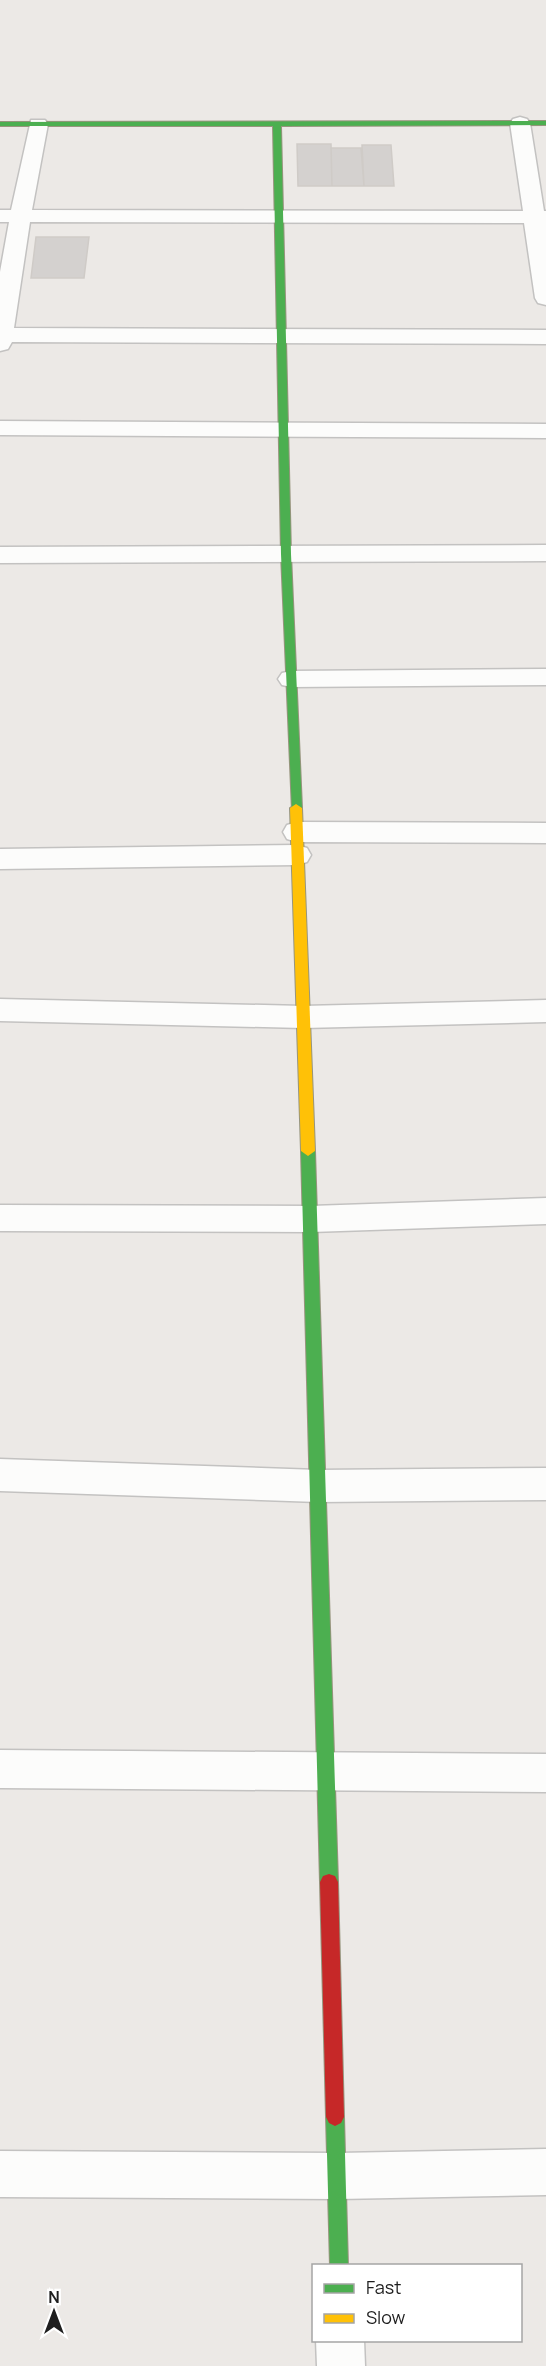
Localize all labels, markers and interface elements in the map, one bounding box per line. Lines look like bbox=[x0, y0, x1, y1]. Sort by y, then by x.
legend bbox=[312, 2264, 522, 2342]
text: Fast bbox=[366, 2275, 401, 2299]
north arrow bbox=[24, 2282, 84, 2342]
text: N bbox=[48, 2286, 60, 2308]
text: Slow bbox=[366, 2305, 406, 2329]

